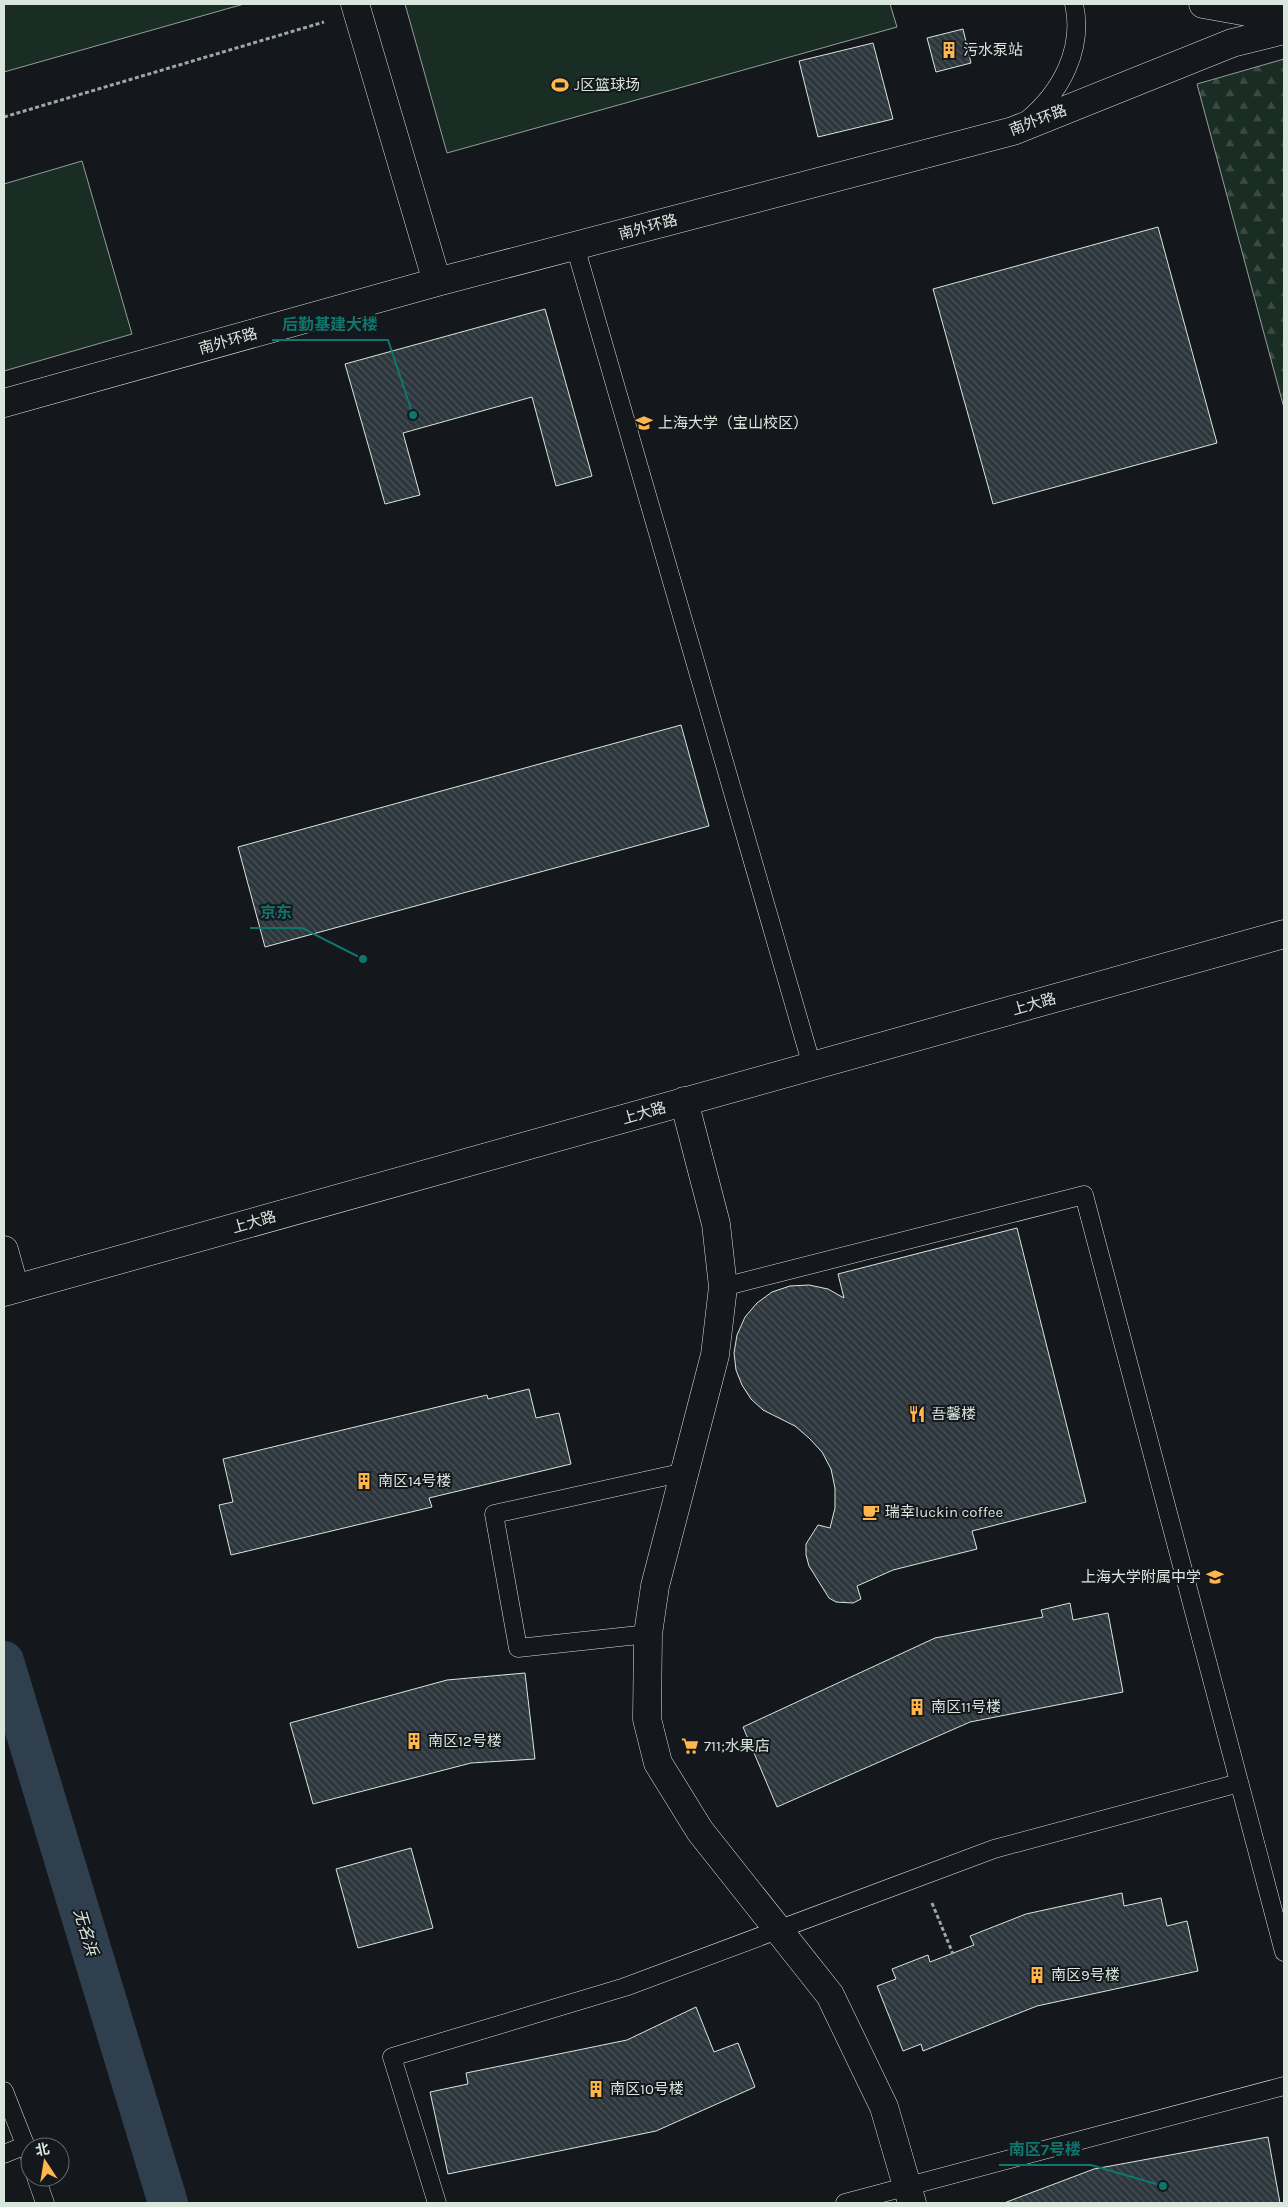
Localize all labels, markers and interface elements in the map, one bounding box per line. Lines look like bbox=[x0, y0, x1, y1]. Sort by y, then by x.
building icon: 污水泵站 bbox=[939, 40, 959, 60]
place label: 污水泵站 bbox=[963, 41, 1023, 59]
sports icon: J区篮球场 bbox=[550, 75, 570, 95]
place label: J区篮球场 bbox=[574, 76, 640, 94]
street label: 南外环路 bbox=[1007, 101, 1069, 139]
street label: 南外环路 bbox=[617, 211, 679, 243]
callout: 后勤基建大楼 bbox=[272, 309, 388, 340]
text: 后勤基建大楼 bbox=[282, 315, 378, 334]
street label: 南外环路 bbox=[197, 324, 259, 358]
school or university icon: 上海大学（宝山校区） bbox=[634, 413, 654, 433]
place label: 上海大学（宝山校区） bbox=[658, 414, 808, 432]
callout: 京东 bbox=[250, 897, 302, 928]
text: 京东 bbox=[260, 903, 292, 922]
street label: 上大路 bbox=[1010, 989, 1058, 1019]
street label: 上大路 bbox=[620, 1098, 668, 1128]
street label: 上大路 bbox=[230, 1207, 278, 1237]
restaurant icon: 吾馨楼 bbox=[907, 1404, 927, 1424]
place label: 吾馨楼 bbox=[931, 1405, 976, 1423]
building icon: 南区14号楼 bbox=[354, 1471, 374, 1491]
place label: 南区14号楼 bbox=[378, 1472, 451, 1490]
cafe icon: 瑞幸luckin coffee bbox=[861, 1502, 881, 1522]
place label: 瑞幸luckin coffee bbox=[885, 1503, 1003, 1521]
school or university icon: 上海大学附属中学 bbox=[1205, 1567, 1225, 1587]
place label: 上海大学附属中学 bbox=[1081, 1568, 1201, 1586]
building icon: 南区11号楼 bbox=[907, 1697, 927, 1717]
place label: 南区11号楼 bbox=[931, 1698, 1001, 1716]
building icon: 南区12号楼 bbox=[404, 1731, 424, 1751]
place label: 南区12号楼 bbox=[428, 1732, 502, 1750]
supermarket icon: 711;水果店 bbox=[680, 1736, 700, 1756]
place label: 711;水果店 bbox=[704, 1737, 770, 1755]
water label: 无名浜 bbox=[70, 1906, 103, 1960]
building icon: 南区9号楼 bbox=[1027, 1965, 1047, 1985]
place label: 南区9号楼 bbox=[1051, 1966, 1120, 1984]
building icon: 南区10号楼 bbox=[586, 2079, 606, 2099]
place label: 南区10号楼 bbox=[610, 2080, 684, 2098]
callout: 南区7号楼 bbox=[999, 2134, 1091, 2165]
north arrow bbox=[20, 2137, 70, 2187]
text: 北 bbox=[34, 2140, 51, 2160]
text: 南区7号楼 bbox=[1009, 2140, 1081, 2159]

